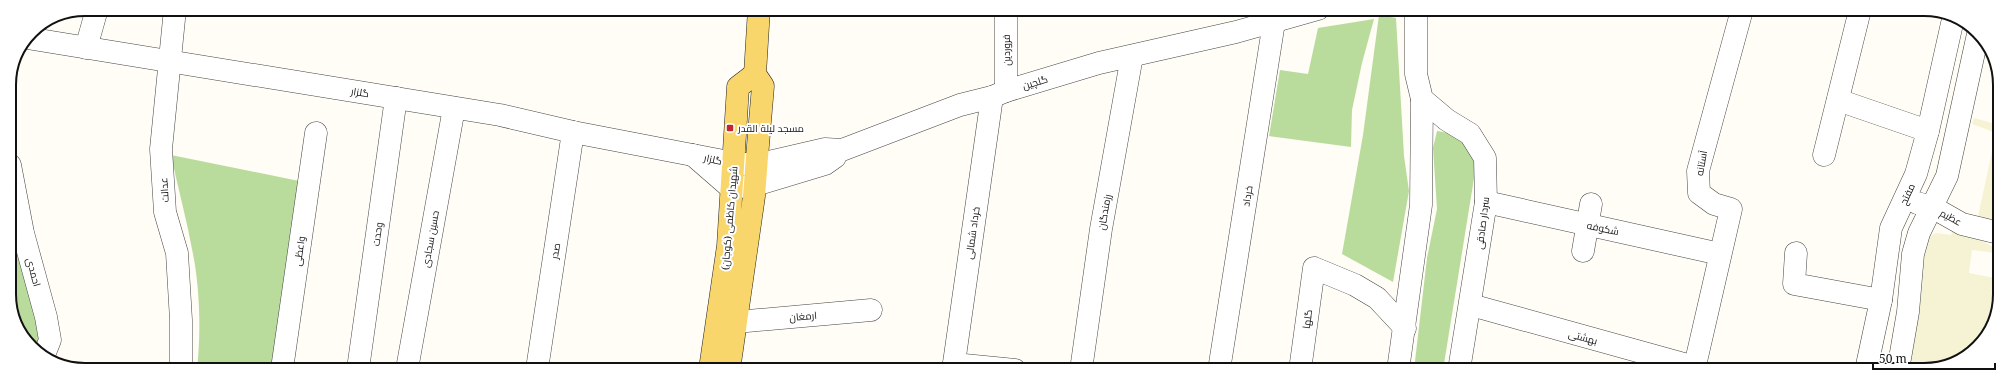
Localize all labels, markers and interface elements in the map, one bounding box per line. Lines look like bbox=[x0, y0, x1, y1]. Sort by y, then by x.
street label: فروردین bbox=[999, 34, 1013, 66]
street label: گلچین bbox=[1021, 72, 1049, 92]
street label: گلزار bbox=[349, 84, 370, 100]
place label: مسجد لیلة القدر bbox=[737, 121, 804, 135]
marker: مسجد لیلة القدر bbox=[725, 123, 735, 133]
street label: آستانه bbox=[1692, 149, 1710, 177]
street label: گلزار bbox=[702, 150, 723, 168]
street label: شهیدان کاظمی (کوجان) bbox=[717, 166, 741, 270]
street label: عدالت bbox=[156, 177, 172, 203]
street label: مفتح bbox=[1896, 181, 1918, 207]
street label: خرداد bbox=[1238, 185, 1256, 207]
street label: رزمندگان bbox=[1094, 193, 1114, 231]
street label: سردار صادقی bbox=[1472, 196, 1492, 250]
street label: عظیم bbox=[1937, 205, 1964, 229]
street label: خرداد شمالی bbox=[961, 206, 983, 260]
street label: حسین سجادی bbox=[418, 209, 442, 269]
street label: شکوفه bbox=[1586, 218, 1620, 238]
street label: وحدت bbox=[368, 221, 386, 247]
street label: واعظی bbox=[290, 235, 308, 267]
street label: صدر bbox=[547, 242, 563, 261]
street label: احمدی bbox=[23, 256, 45, 288]
street label: ارمغان bbox=[789, 308, 817, 324]
street label: گلها bbox=[1299, 308, 1315, 330]
street label: بهشتی bbox=[1567, 326, 1599, 348]
scale bar bbox=[1873, 345, 1995, 371]
text: 50 m bbox=[1879, 350, 1907, 367]

